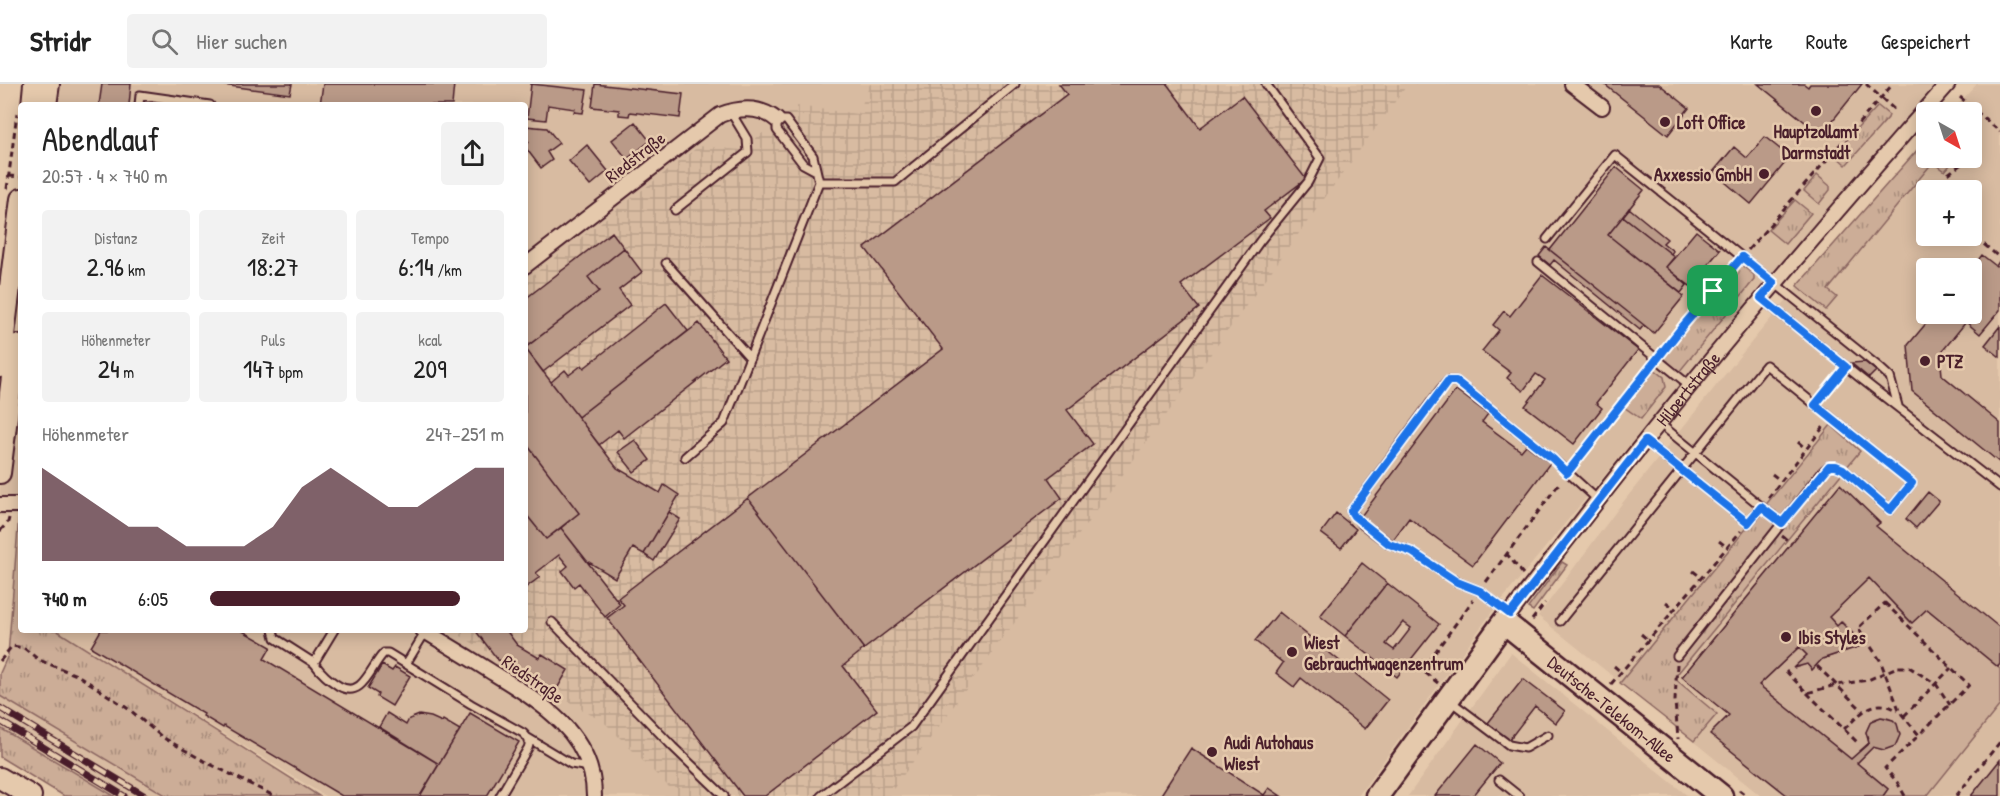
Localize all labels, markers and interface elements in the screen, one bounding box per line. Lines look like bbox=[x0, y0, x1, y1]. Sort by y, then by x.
search box bbox=[127, 14, 547, 68]
text: Stridr bbox=[30, 22, 91, 60]
icon: search bbox=[148, 25, 181, 58]
text: Hier suchen bbox=[196, 26, 288, 56]
text: Karte bbox=[1730, 27, 1773, 56]
text: Route bbox=[1806, 27, 1848, 56]
text: Gespeichert bbox=[1881, 27, 1970, 56]
north arrow bbox=[1916, 102, 1982, 168]
map controls bbox=[1916, 102, 1982, 324]
marker: Hauptzollamt Darmstadt bbox=[1809, 104, 1823, 118]
place label: Loft Office bbox=[1677, 110, 1746, 135]
marker: Loft Office bbox=[1658, 115, 1672, 129]
text: Abendlauf bbox=[42, 117, 159, 161]
place label: Hauptzollamt Darmstadt bbox=[1774, 119, 1859, 165]
button: share bbox=[441, 122, 504, 185]
street label: Riedstraße bbox=[600, 126, 670, 188]
text: 20:57 · 4 × 740 m bbox=[42, 162, 168, 189]
place label: Axxessio GmbH bbox=[1654, 162, 1753, 187]
marker: Axxessio GmbH bbox=[1757, 167, 1771, 181]
button: + bbox=[1916, 180, 1982, 246]
text: Distanz bbox=[94, 227, 138, 249]
text: Zeit bbox=[261, 227, 285, 249]
text: Tempo bbox=[411, 227, 449, 249]
text: 2.96 bbox=[87, 249, 124, 284]
text: 18:27 bbox=[247, 249, 299, 284]
text: 6:14 bbox=[398, 249, 434, 284]
button: − bbox=[1916, 258, 1982, 324]
text: km bbox=[124, 259, 145, 281]
text: /km bbox=[434, 259, 462, 281]
pin bbox=[1687, 265, 1738, 316]
icon: arrive bbox=[1696, 274, 1729, 307]
text: Höhenmeter bbox=[81, 329, 151, 351]
text: Puls bbox=[261, 329, 285, 351]
text: kcal bbox=[418, 329, 442, 351]
street label: Hilpertstraße bbox=[1650, 346, 1725, 431]
place label: PTZ bbox=[1937, 349, 1964, 374]
text: 24 bbox=[98, 351, 120, 386]
text: 147 bbox=[243, 351, 275, 386]
text: 209 bbox=[413, 351, 447, 386]
marker: PTZ bbox=[1918, 354, 1932, 368]
text: m bbox=[120, 361, 134, 383]
text: bpm bbox=[275, 361, 303, 383]
text: Höhenmeter bbox=[42, 420, 129, 447]
text: 247–251 m bbox=[426, 420, 504, 447]
text: 740 m bbox=[42, 585, 87, 612]
text: 6:05 bbox=[138, 585, 168, 612]
place label: Ibis Styles bbox=[1798, 625, 1866, 651]
place label: Wiest Gebrauchtwagenzentrum bbox=[1304, 630, 1463, 677]
marker: Ibis Styles bbox=[1779, 630, 1793, 644]
marker: Wiest Gebrauchtwagenzentrum bbox=[1285, 645, 1299, 659]
street label: Riedstraße bbox=[497, 649, 569, 709]
street label: Deutsche-Telekom-Allee bbox=[1543, 650, 1682, 768]
place label: Audi Autohaus Wiest bbox=[1224, 730, 1313, 776]
marker: Audi Autohaus Wiest bbox=[1205, 745, 1219, 759]

